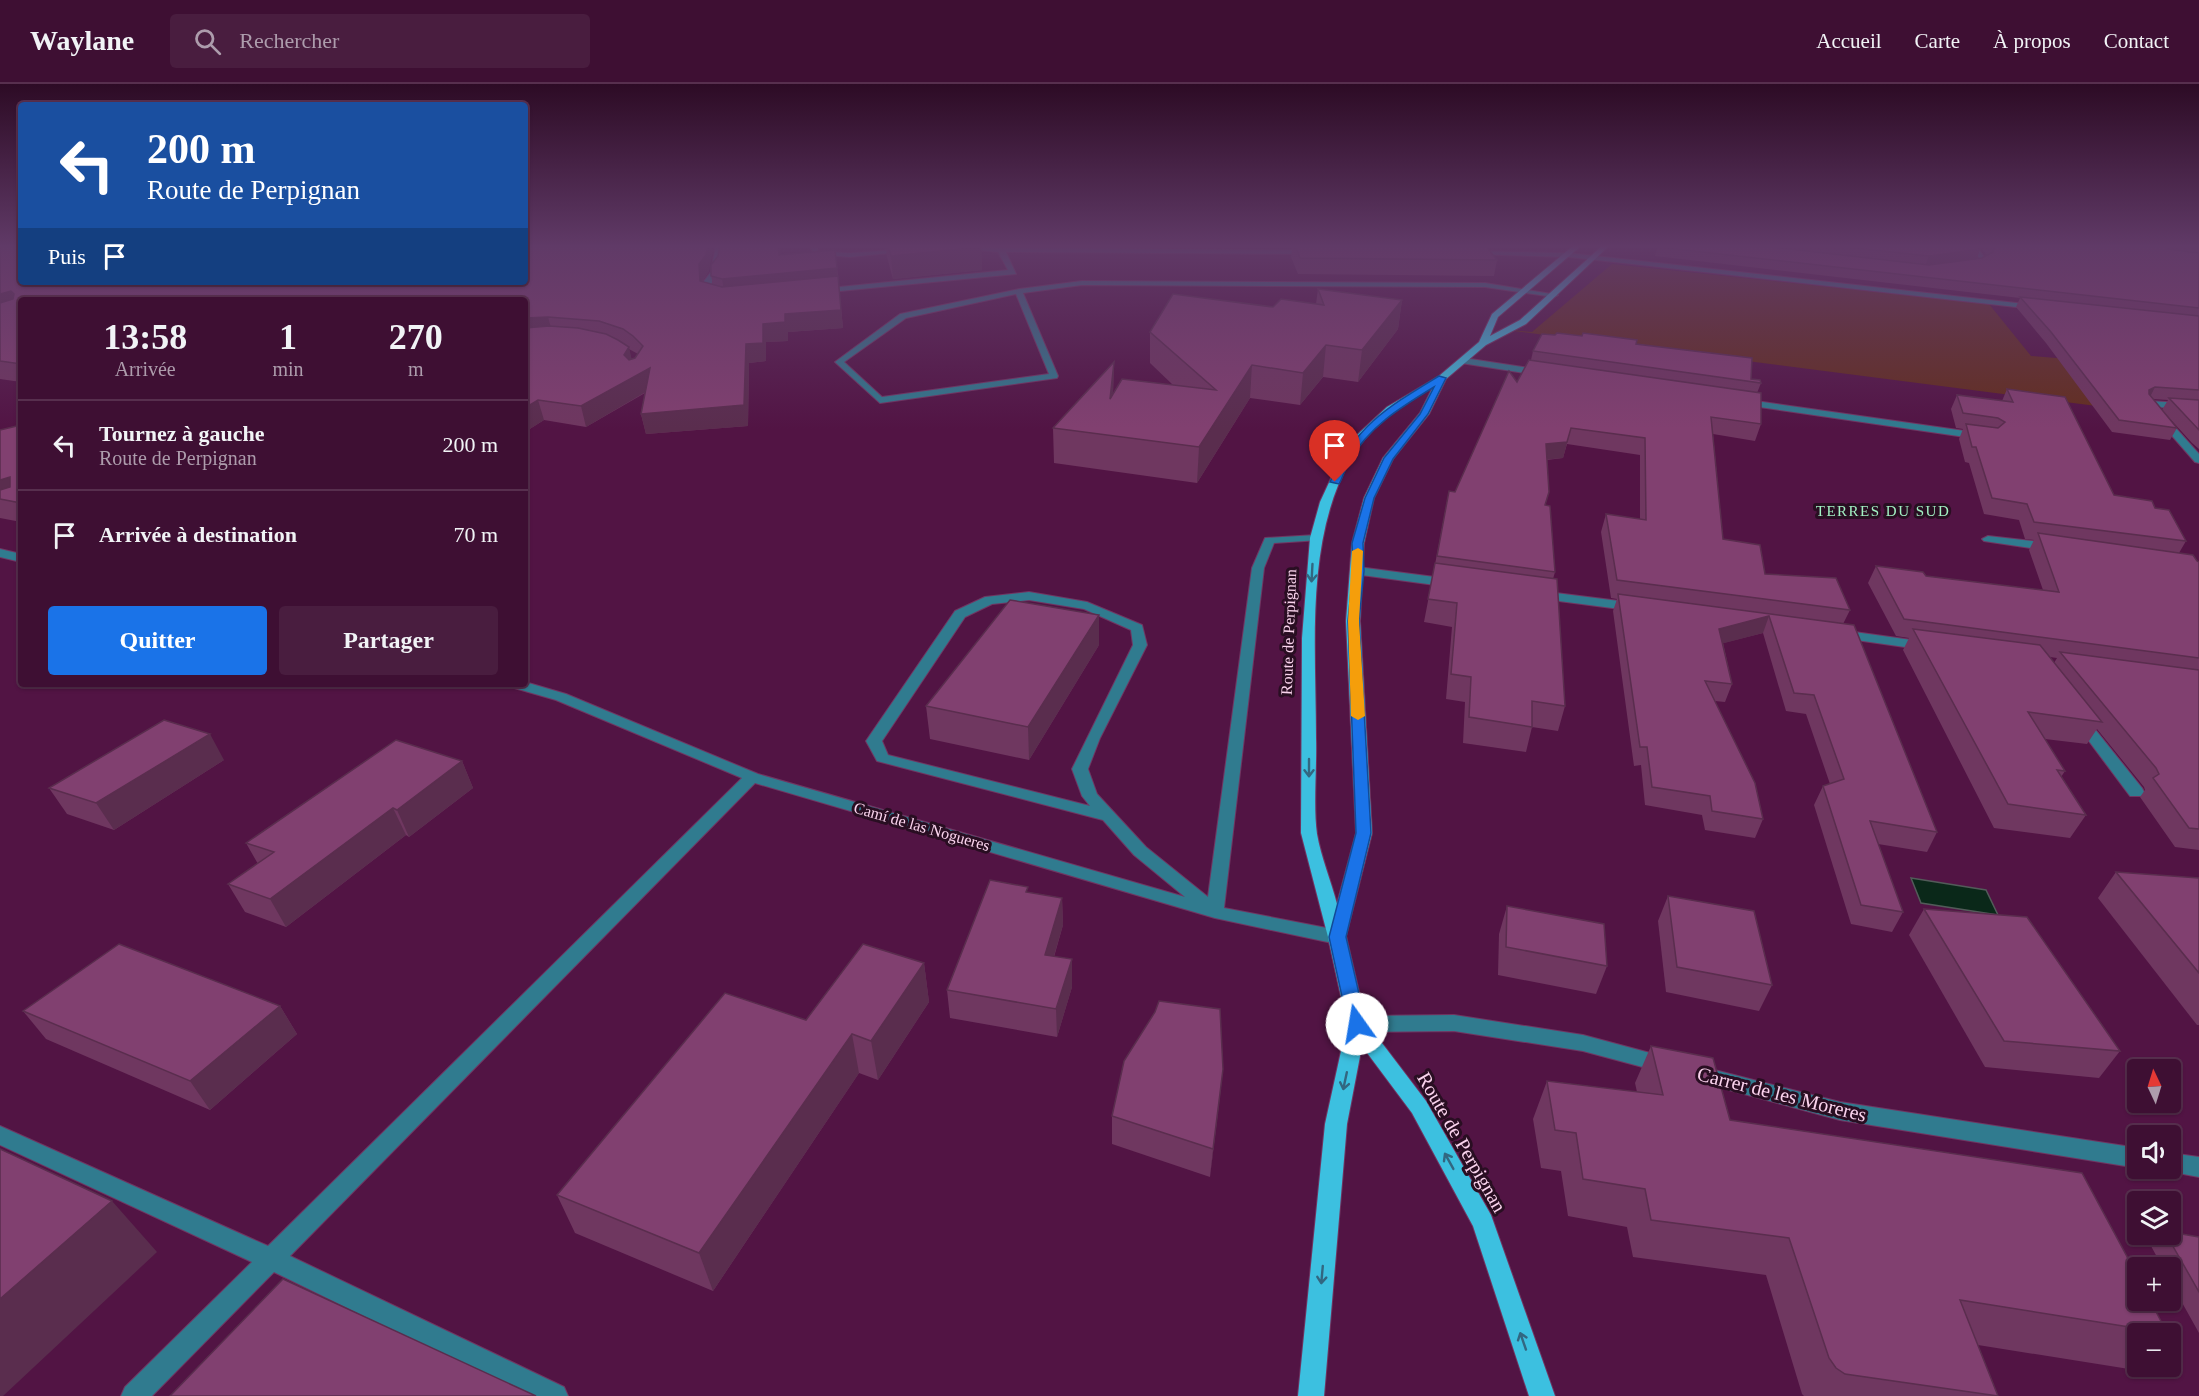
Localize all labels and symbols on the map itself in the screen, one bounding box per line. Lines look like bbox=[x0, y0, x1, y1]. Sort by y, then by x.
pin bbox=[1309, 420, 1360, 482]
district label: TERRES DU SUD bbox=[1816, 503, 1950, 519]
one-way arrow bbox=[1307, 562, 1318, 582]
street label: Route de Perpignan bbox=[1278, 569, 1300, 695]
one-way arrow bbox=[1303, 757, 1315, 777]
street label: Camí de las Nogueres bbox=[852, 799, 992, 855]
position arrow bbox=[1325, 992, 1389, 1056]
north arrow bbox=[2127, 1059, 2181, 1113]
street label: Carrer de les Moreres bbox=[1695, 1062, 1869, 1126]
street label: Route de Perpignan bbox=[1412, 1068, 1511, 1216]
one-way arrow bbox=[1339, 1071, 1350, 1091]
one-way arrow bbox=[1443, 1153, 1455, 1170]
one-way arrow bbox=[1316, 1264, 1327, 1284]
one-way arrow bbox=[1517, 1332, 1528, 1351]

